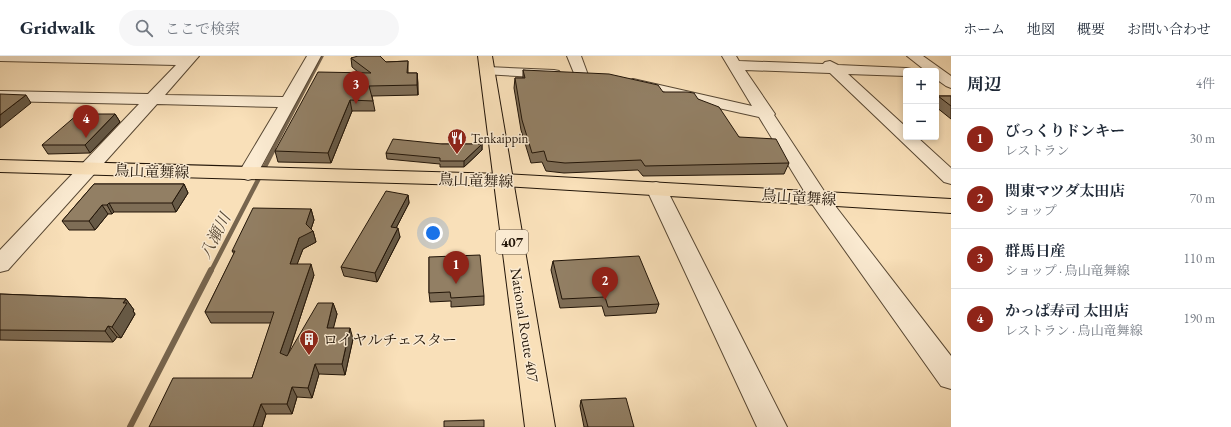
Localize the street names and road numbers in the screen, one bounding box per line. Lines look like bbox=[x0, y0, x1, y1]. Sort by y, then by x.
street label: 鳥山竜舞線 bbox=[114, 160, 190, 182]
street label: 鳥山竜舞線 bbox=[438, 169, 514, 191]
street label: 鳥山竜舞線 bbox=[761, 185, 837, 209]
road number: 407 bbox=[496, 230, 528, 254]
street label: National Route 407 bbox=[507, 267, 544, 384]

